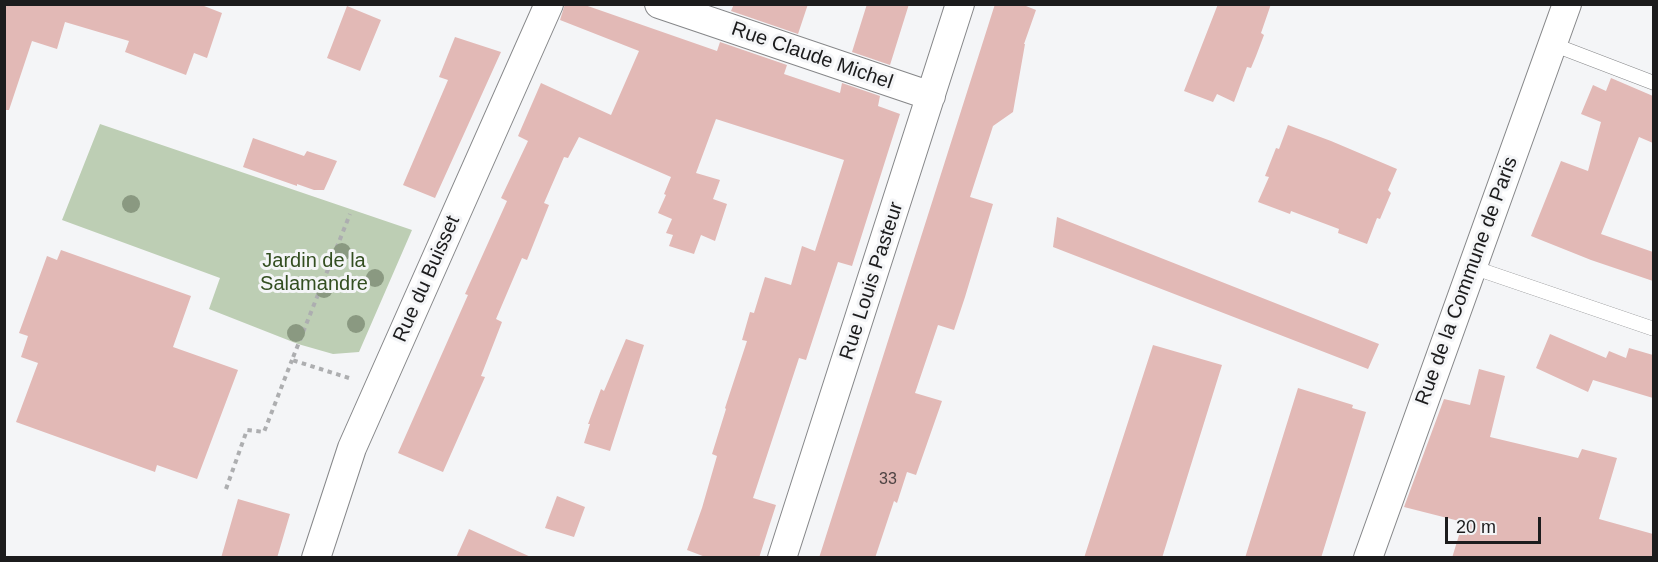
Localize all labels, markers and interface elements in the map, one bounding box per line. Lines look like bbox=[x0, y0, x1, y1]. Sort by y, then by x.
street label: Rue Claude Michel bbox=[728, 17, 896, 95]
street label: Rue de la Commune de Paris bbox=[1411, 154, 1523, 408]
street label: Rue Louis Pasteur bbox=[835, 199, 909, 363]
street label: Rue du Buisset bbox=[388, 212, 466, 346]
park label: Jardin de la Salamandre bbox=[260, 249, 368, 296]
house number: 33 bbox=[879, 470, 897, 490]
scale bar bbox=[1448, 505, 1544, 543]
text: 20 m bbox=[1456, 517, 1496, 537]

